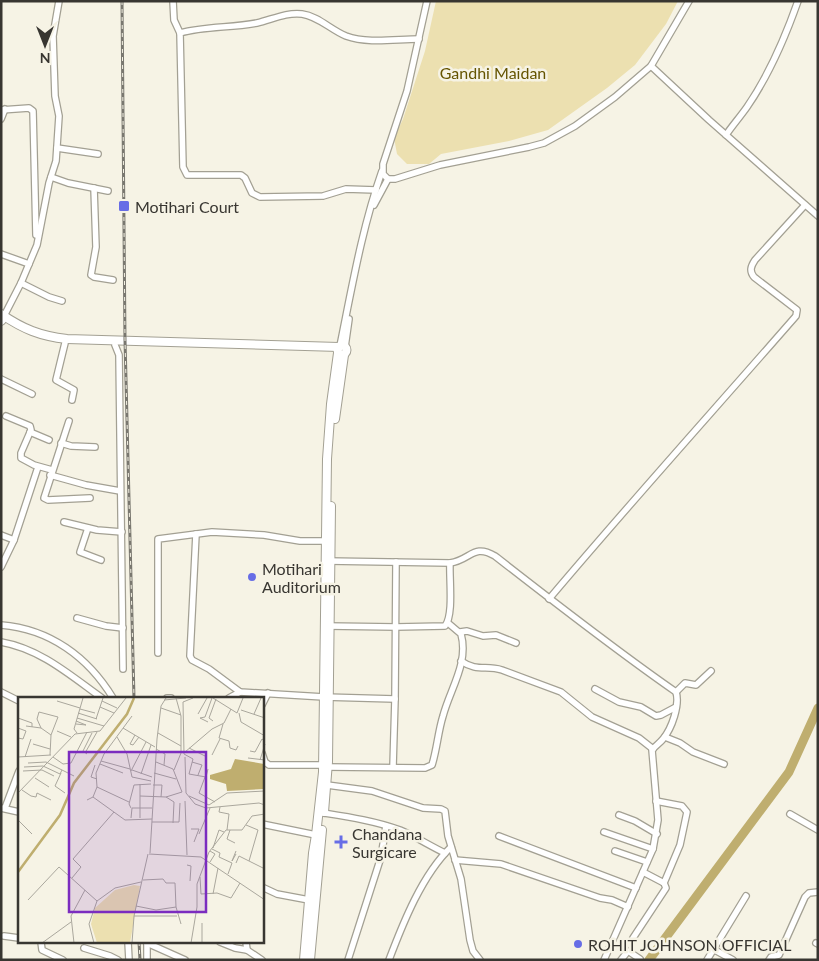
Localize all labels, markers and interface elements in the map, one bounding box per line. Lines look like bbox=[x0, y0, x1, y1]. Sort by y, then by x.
north arrow bbox=[20, 20, 70, 70]
text: N bbox=[40, 50, 50, 67]
park label: Gandhi Maidan bbox=[440, 63, 546, 82]
place label: Motihari Court bbox=[135, 197, 239, 216]
marker: Motihari Court bbox=[117, 199, 131, 213]
place label: Motihari Auditorium bbox=[262, 559, 341, 596]
marker: Motihari Auditorium bbox=[246, 571, 258, 583]
inset map bbox=[18, 697, 264, 944]
place label: Chandana Surgicare bbox=[352, 824, 422, 861]
marker: Chandana Surgicare bbox=[334, 835, 348, 849]
place label: ROHIT JOHNSON OFFICIAL bbox=[588, 935, 791, 954]
marker: ROHIT JOHNSON OFFICIAL bbox=[572, 938, 584, 950]

